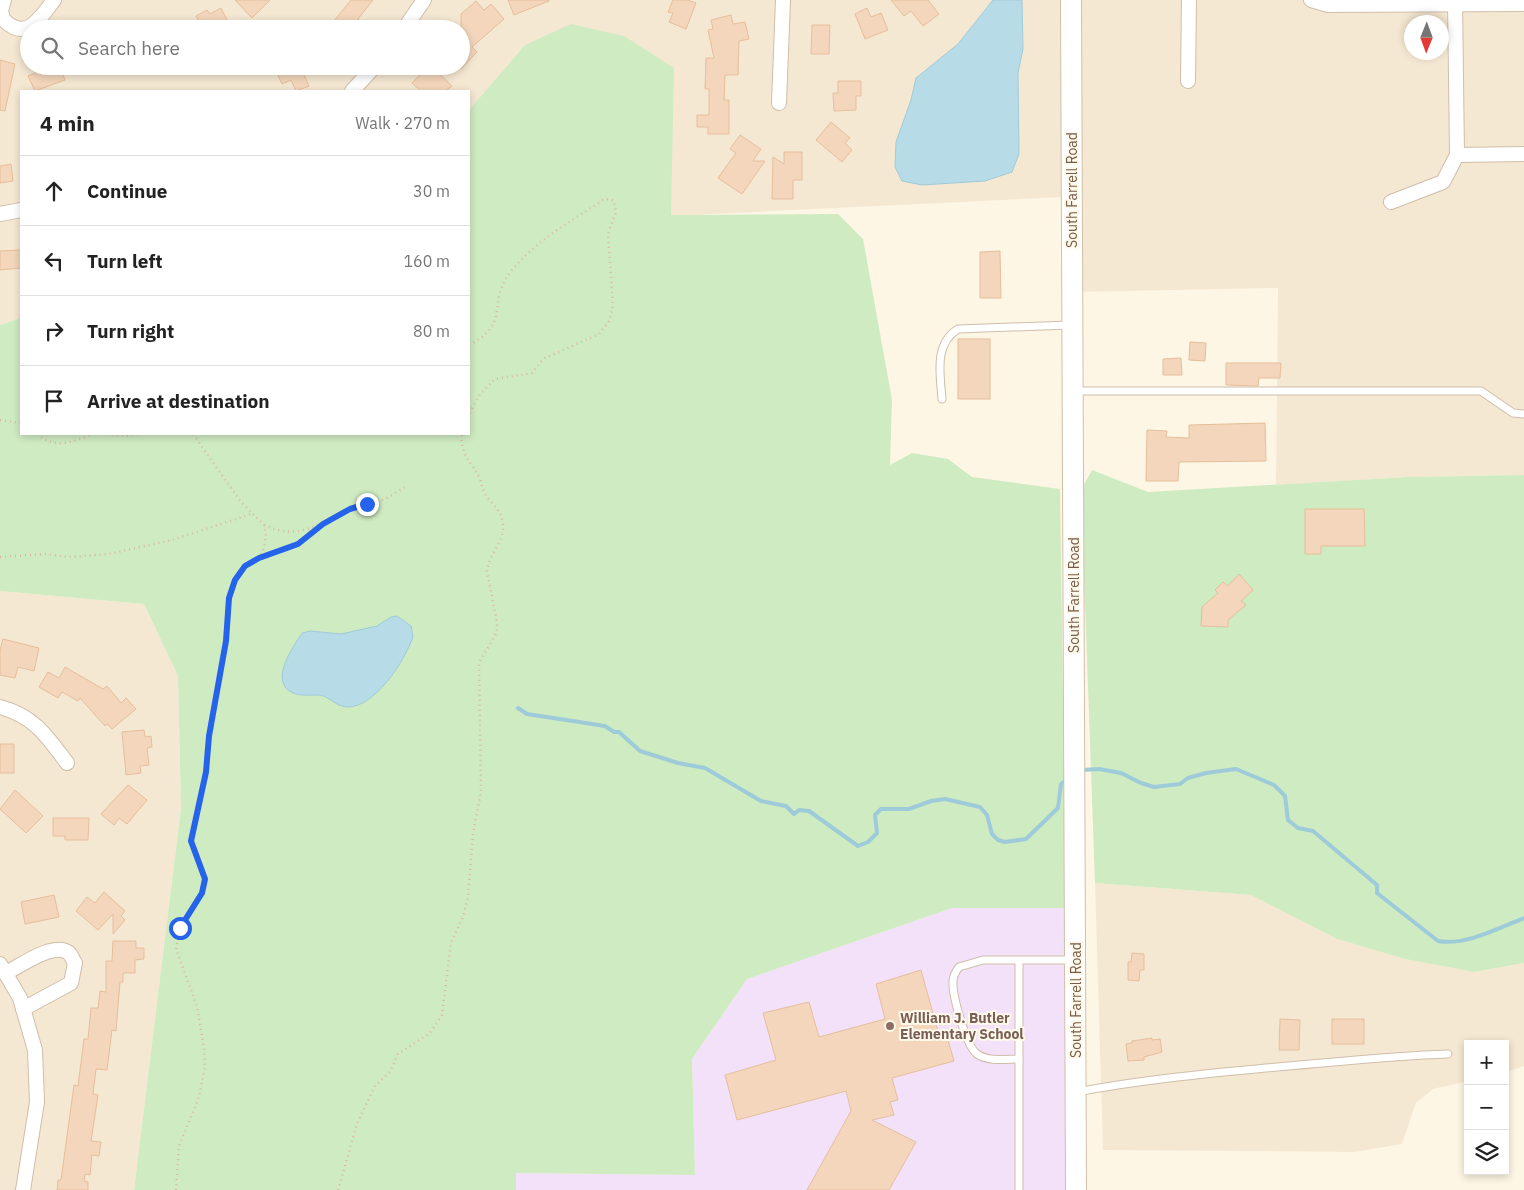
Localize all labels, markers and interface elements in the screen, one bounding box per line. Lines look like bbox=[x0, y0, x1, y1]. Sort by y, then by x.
north arrow bbox=[1404, 15, 1449, 60]
search box bbox=[20, 20, 470, 75]
icon: search bbox=[38, 34, 66, 62]
text: Search here bbox=[78, 36, 180, 60]
text: 4 min bbox=[40, 109, 95, 137]
text: Walk · 270 m bbox=[355, 113, 450, 133]
street label: South Farrell Road bbox=[1063, 132, 1081, 248]
icon: ahead bbox=[40, 177, 68, 205]
text: Continue bbox=[87, 179, 167, 203]
text: 30 m bbox=[413, 181, 450, 201]
icon: left bbox=[40, 247, 68, 275]
text: Turn left bbox=[87, 249, 163, 273]
text: 160 m bbox=[403, 251, 450, 271]
icon: right bbox=[40, 317, 68, 345]
text: Turn right bbox=[87, 319, 174, 343]
text: 80 m bbox=[413, 321, 450, 341]
icon: arrive bbox=[40, 387, 68, 415]
text: Arrive at destination bbox=[87, 389, 270, 413]
route end bbox=[356, 493, 379, 516]
street label: South Farrell Road bbox=[1065, 537, 1083, 653]
route start bbox=[169, 917, 192, 940]
street label: South Farrell Road bbox=[1067, 942, 1085, 1058]
place label: William J. Butler Elementary School bbox=[900, 1009, 1024, 1043]
marker: William J. Butler Elementary School bbox=[884, 1020, 896, 1032]
map controls bbox=[1464, 1040, 1509, 1175]
button: + bbox=[1464, 1040, 1509, 1085]
button: − bbox=[1464, 1085, 1509, 1130]
button: layers bbox=[1464, 1130, 1509, 1175]

